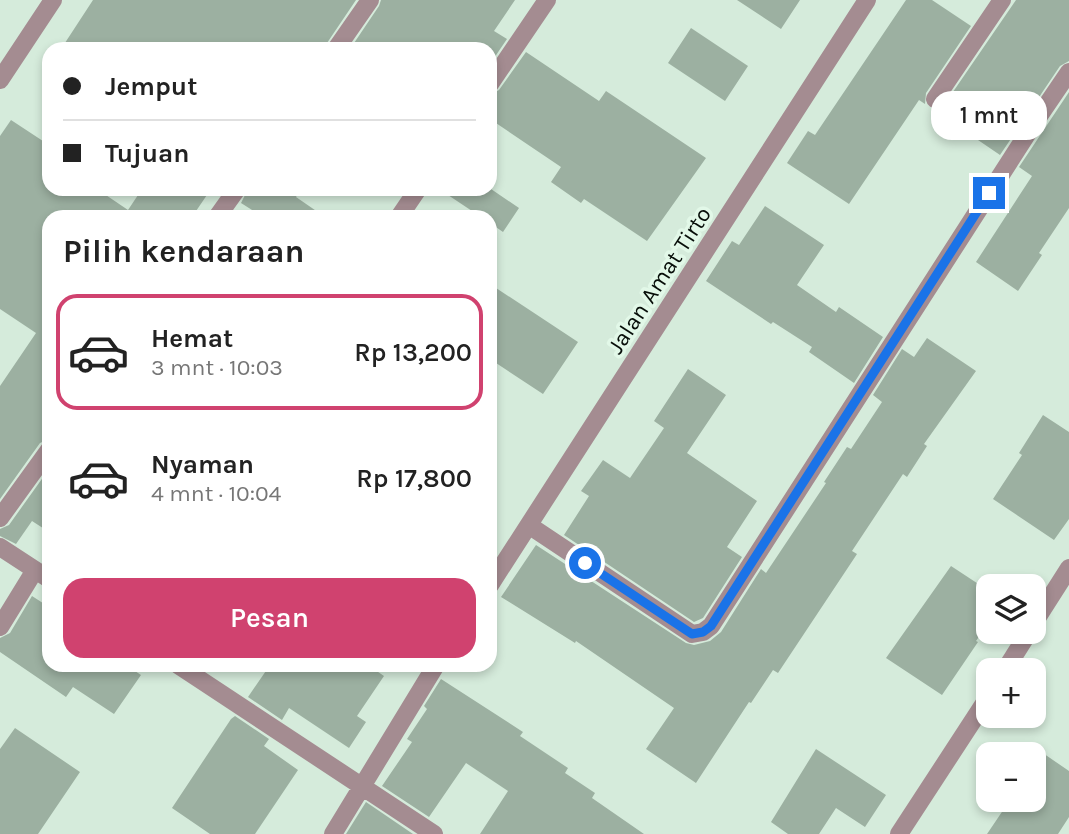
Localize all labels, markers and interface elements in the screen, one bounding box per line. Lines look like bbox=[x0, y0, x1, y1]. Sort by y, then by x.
text: Jemput bbox=[105, 71, 197, 102]
callout: 1 mnt bbox=[931, 92, 1047, 140]
text: 1 mnt bbox=[960, 102, 1018, 129]
text: Tujuan bbox=[105, 138, 189, 169]
route end bbox=[973, 177, 1005, 209]
street label: Jalan Amat Tirto bbox=[602, 202, 717, 359]
text: Pilih kendaraan bbox=[63, 233, 304, 270]
icon: car bbox=[67, 321, 130, 384]
text: Hemat bbox=[151, 323, 233, 354]
text: Rp 13,200 bbox=[354, 337, 472, 368]
text: 3 mnt · 10:03 bbox=[151, 354, 283, 381]
icon: car bbox=[67, 447, 130, 510]
text: Nyaman bbox=[151, 449, 254, 480]
text: Rp 17,800 bbox=[356, 463, 472, 494]
text: 4 mnt · 10:04 bbox=[151, 480, 281, 507]
route start bbox=[569, 547, 601, 579]
map controls bbox=[976, 574, 1046, 812]
button: layers bbox=[976, 574, 1046, 644]
button: Pesan bbox=[63, 578, 476, 658]
button: + bbox=[976, 658, 1046, 728]
button: − bbox=[976, 742, 1046, 812]

